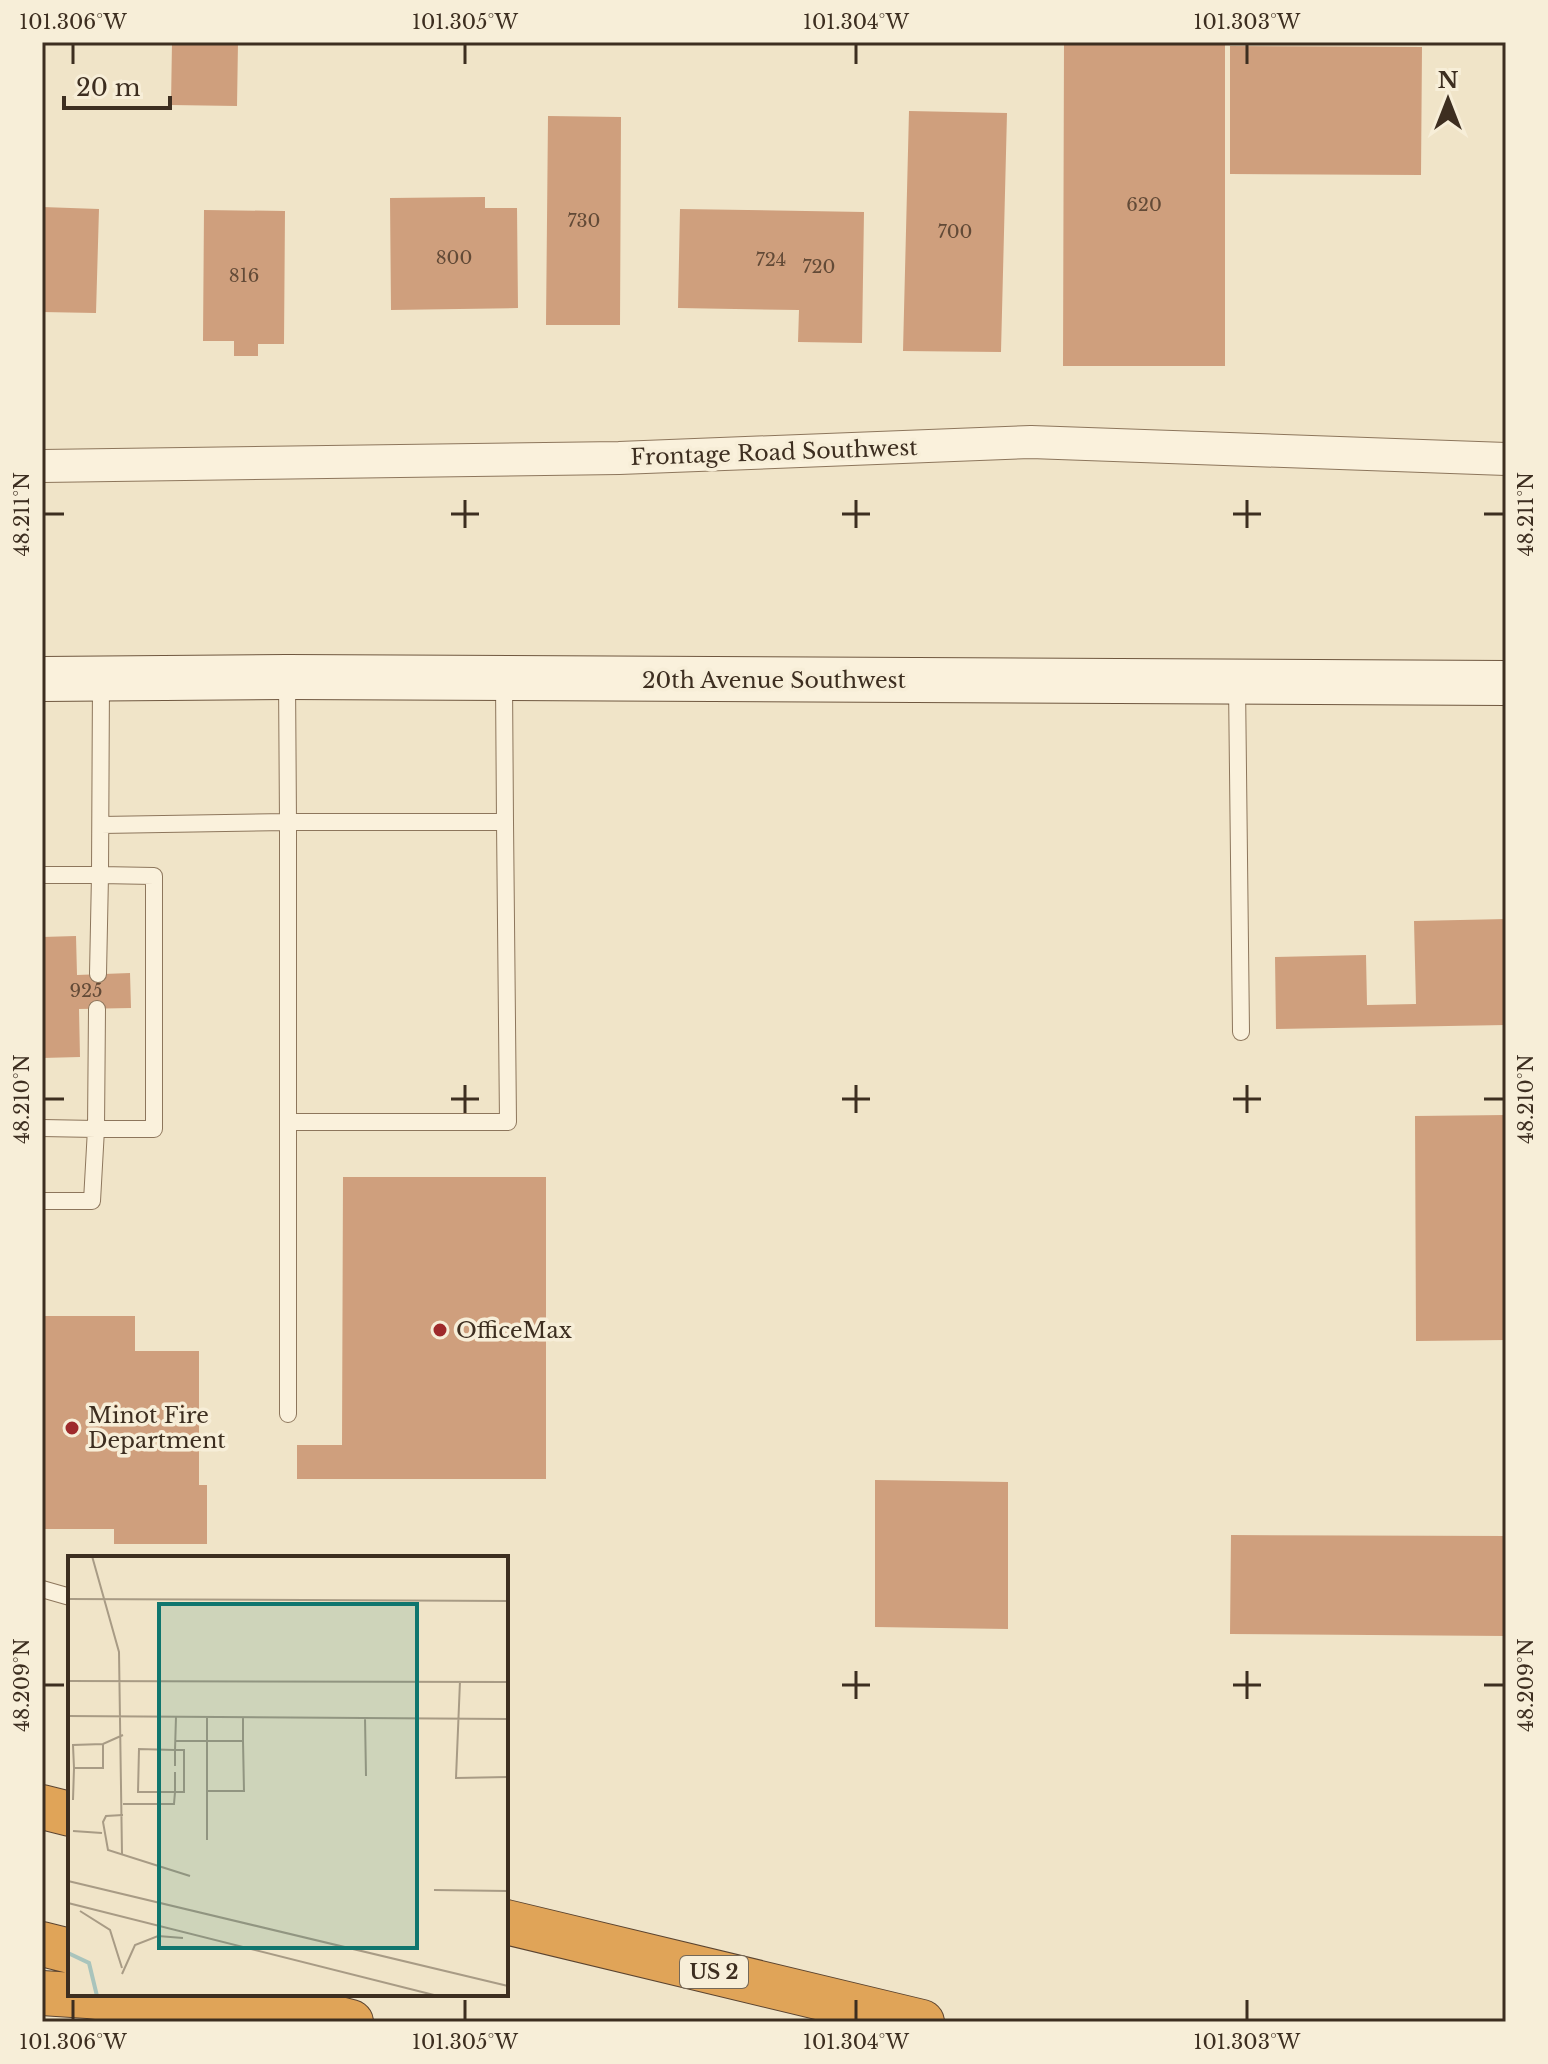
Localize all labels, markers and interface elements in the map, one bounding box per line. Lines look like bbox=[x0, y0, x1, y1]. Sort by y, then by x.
text: 101.306°W bbox=[19, 10, 127, 34]
text: 101.305°W bbox=[412, 10, 518, 34]
text: 101.304°W bbox=[803, 10, 909, 34]
text: 101.303°W bbox=[1194, 10, 1301, 34]
scale bar bbox=[64, 60, 170, 110]
north arrow bbox=[1408, 60, 1488, 140]
text: N bbox=[1438, 67, 1459, 94]
text: 20 m bbox=[76, 73, 141, 102]
house number: 620 bbox=[1126, 194, 1162, 216]
house number: 730 bbox=[568, 210, 600, 232]
house number: 700 bbox=[938, 221, 972, 243]
house number: 800 bbox=[436, 247, 472, 269]
house number: 724 bbox=[756, 249, 786, 271]
house number: 720 bbox=[803, 256, 835, 278]
house number: 816 bbox=[229, 265, 259, 287]
street label: Frontage Road Southwest bbox=[630, 434, 919, 471]
text: 48.211°N bbox=[10, 472, 34, 556]
text: 48.211°N bbox=[1514, 472, 1538, 556]
street label: 20th Avenue Southwest bbox=[642, 667, 907, 694]
house number: 925 bbox=[70, 980, 102, 1002]
text: 48.210°N bbox=[10, 1054, 34, 1144]
text: 48.210°N bbox=[1514, 1054, 1538, 1144]
place label: OfficeMax bbox=[456, 1317, 573, 1344]
marker: OfficeMax bbox=[431, 1321, 449, 1339]
place label: Minot Fire Department bbox=[88, 1402, 226, 1454]
marker: Minot Fire Department bbox=[63, 1419, 81, 1437]
inset map bbox=[68, 1556, 508, 1996]
text: 48.209°N bbox=[10, 1638, 34, 1732]
text: 48.209°N bbox=[1514, 1638, 1538, 1732]
road number: US 2 bbox=[680, 1956, 748, 1988]
text: 101.306°W bbox=[19, 2030, 127, 2054]
text: 101.305°W bbox=[412, 2030, 518, 2054]
text: 101.304°W bbox=[803, 2030, 909, 2054]
text: 101.303°W bbox=[1194, 2030, 1301, 2054]

